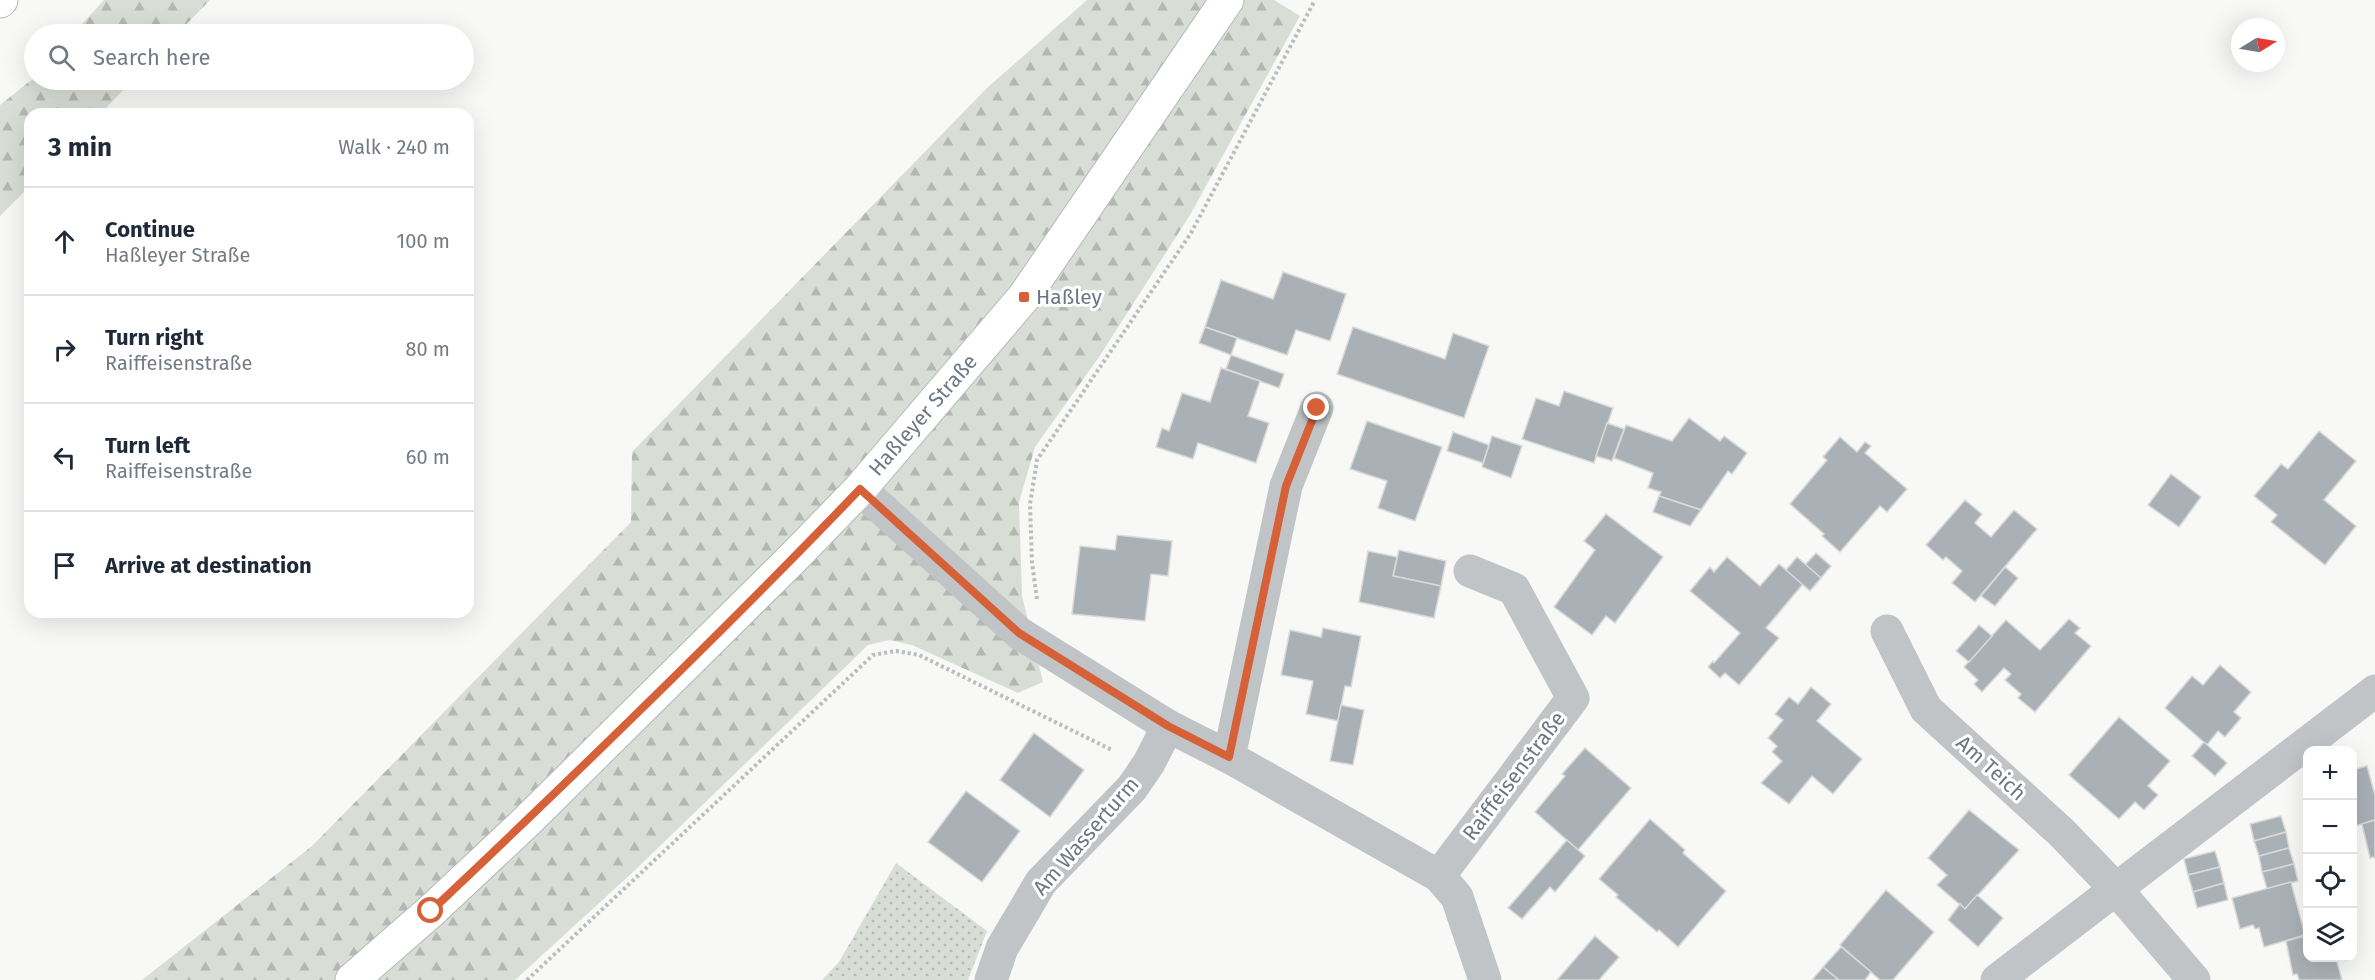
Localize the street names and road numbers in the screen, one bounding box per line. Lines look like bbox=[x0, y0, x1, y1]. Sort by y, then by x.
street label: Haßleyer Straße bbox=[863, 349, 983, 481]
street label: Raiffeisenstraße bbox=[1457, 706, 1571, 846]
street label: Am Teich bbox=[1951, 730, 2031, 806]
street label: Am Wasserturm bbox=[1028, 771, 1144, 901]

